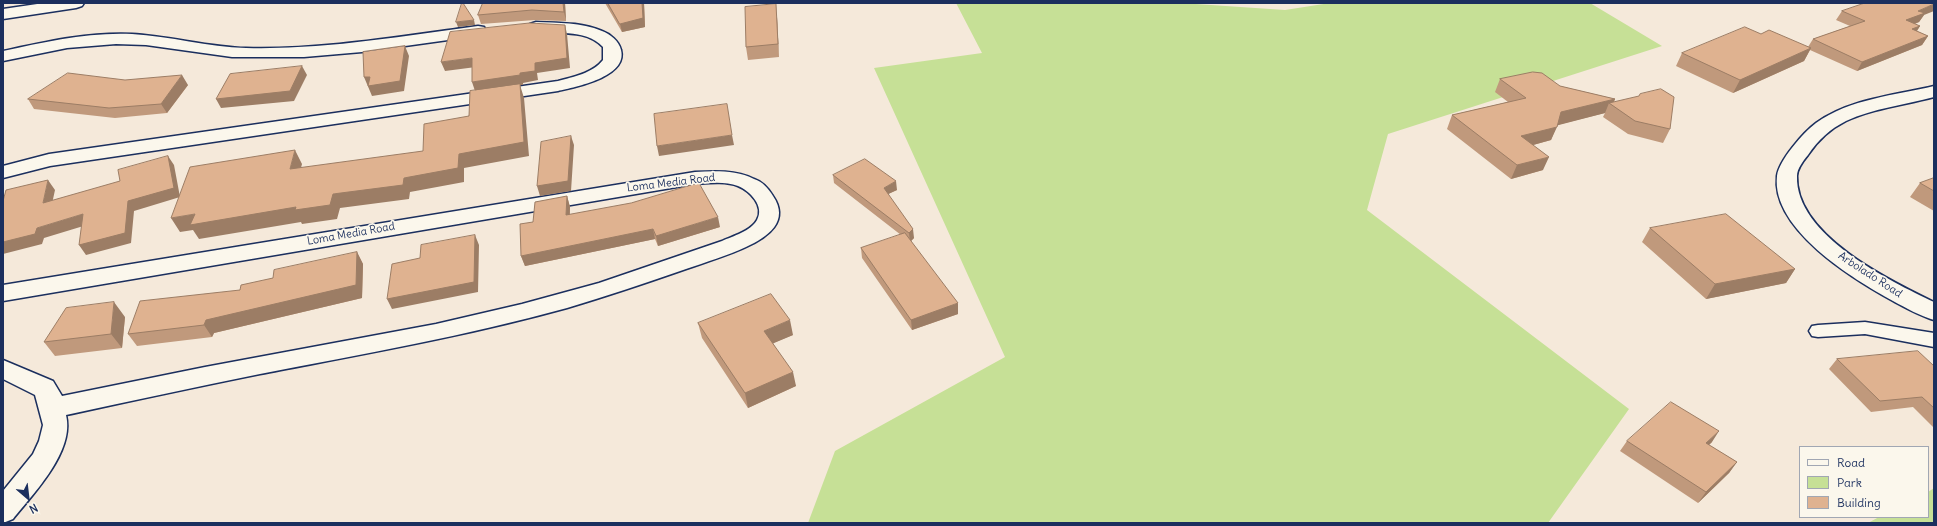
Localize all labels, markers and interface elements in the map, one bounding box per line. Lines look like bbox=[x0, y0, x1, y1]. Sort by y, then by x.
street label: Loma Media Road bbox=[626, 171, 716, 195]
street label: Loma Media Road bbox=[306, 220, 396, 248]
street label: Arbolado Road bbox=[1836, 249, 1904, 301]
legend bbox=[1799, 446, 1929, 518]
text: Road bbox=[1837, 455, 1865, 470]
text: Park bbox=[1837, 475, 1862, 490]
north arrow bbox=[8, 478, 48, 518]
text: Building bbox=[1837, 495, 1881, 510]
text: N bbox=[27, 501, 40, 517]

